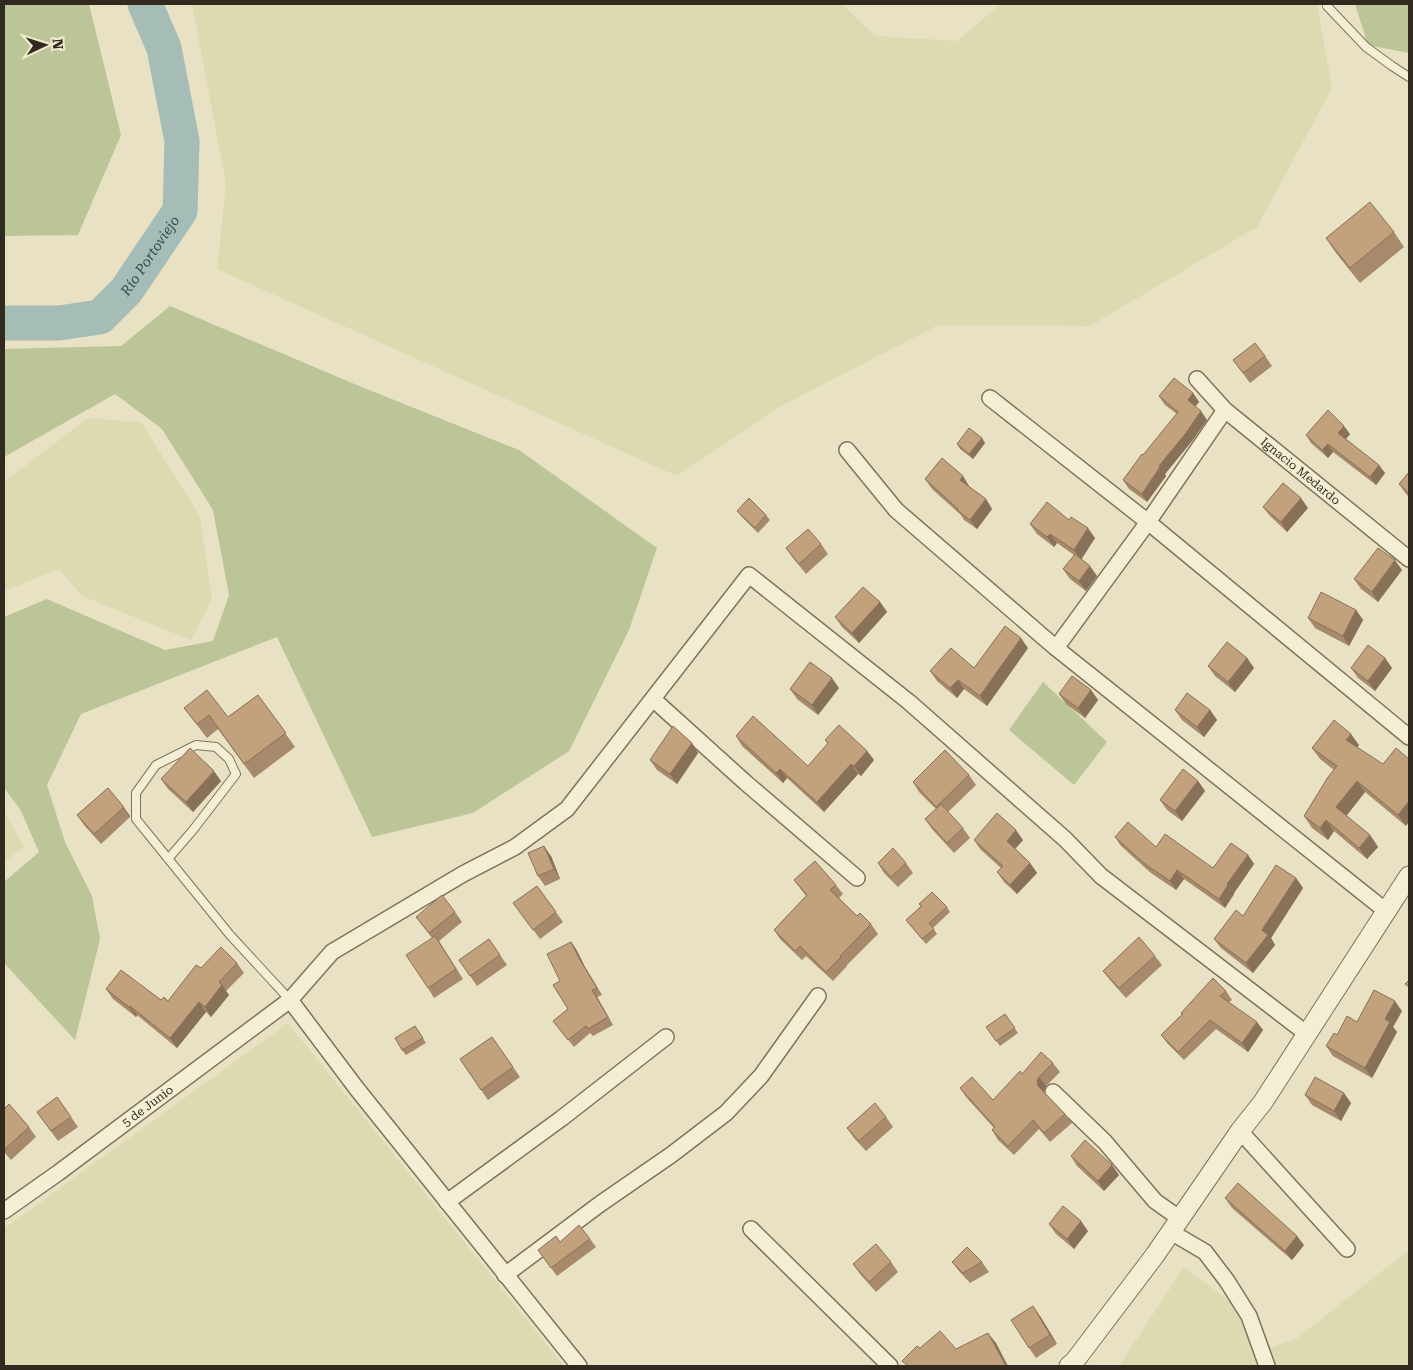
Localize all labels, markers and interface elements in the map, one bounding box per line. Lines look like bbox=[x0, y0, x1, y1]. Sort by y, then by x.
north arrow bbox=[20, 20, 70, 70]
text: N bbox=[50, 38, 66, 50]
water label: Río Portoviejo bbox=[117, 213, 183, 299]
street label: Ignacio Medardo bbox=[1258, 435, 1343, 508]
street label: 5 de Junio bbox=[119, 1082, 176, 1130]

